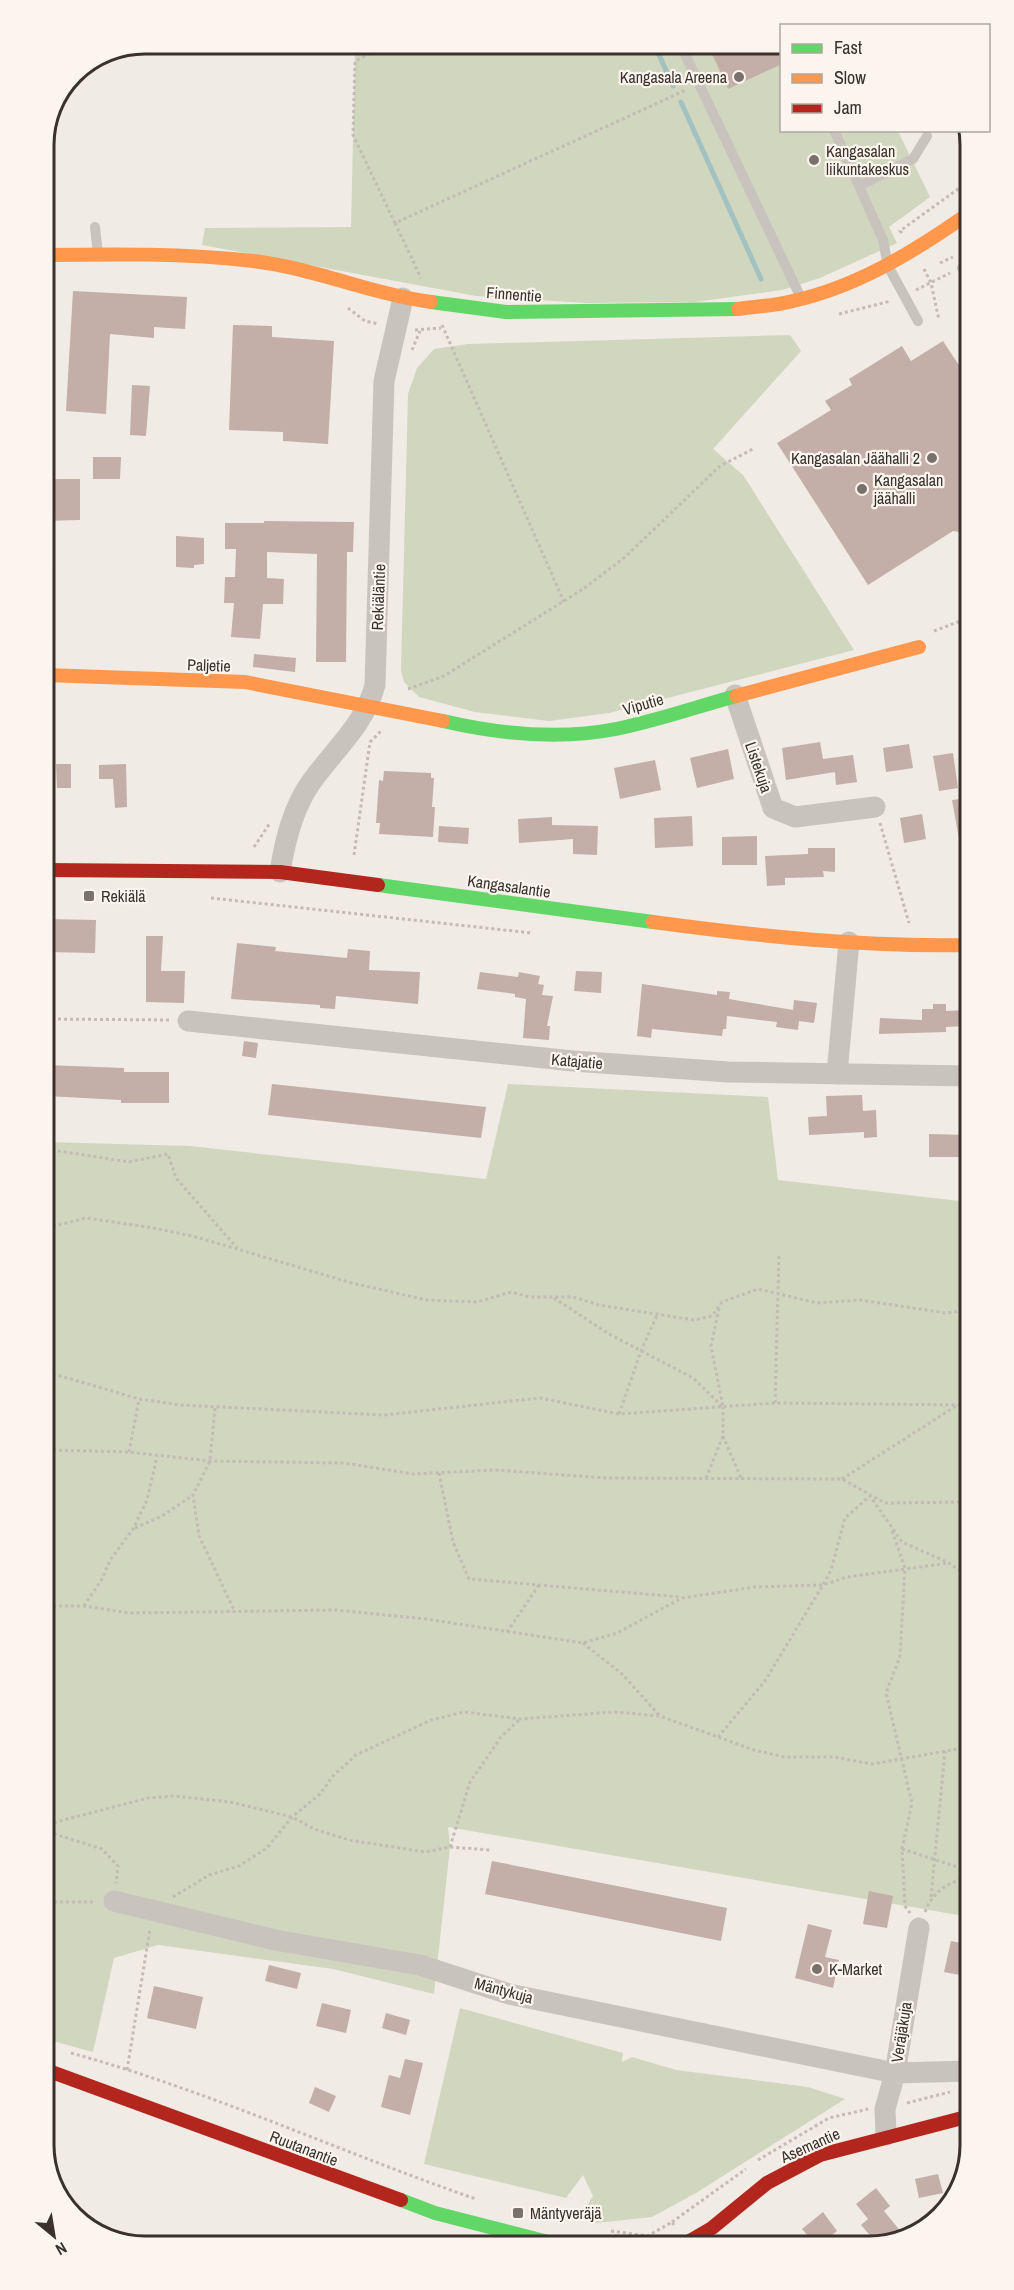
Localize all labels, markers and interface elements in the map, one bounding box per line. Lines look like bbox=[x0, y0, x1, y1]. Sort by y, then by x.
legend bbox=[780, 24, 990, 132]
text: Fast bbox=[834, 35, 862, 60]
text: Slow bbox=[834, 65, 866, 90]
place label: Kangasala Areena bbox=[620, 66, 728, 88]
marker: Kangasala Areena bbox=[732, 70, 746, 84]
text: Jam bbox=[834, 95, 862, 120]
place label: Kangasalan liikuntakeskus bbox=[826, 140, 909, 180]
marker: Kangasalan liikuntakeskus bbox=[807, 153, 821, 167]
street label: Finnentie bbox=[486, 281, 542, 307]
place label: Kangasalan Jäähalli 2 bbox=[791, 447, 920, 469]
marker: Kangasalan Jäähalli 2 bbox=[925, 451, 939, 465]
place label: Kangasalan jäähalli bbox=[873, 469, 943, 509]
marker: Kangasalan jäähalli bbox=[855, 482, 869, 496]
street label: Rekiäläntie bbox=[366, 563, 390, 631]
street label: Paljetie bbox=[187, 653, 231, 677]
street label: Viputie bbox=[620, 688, 666, 720]
street label: Listekuja bbox=[740, 739, 778, 796]
street label: Kangasalantie bbox=[466, 869, 552, 903]
place label: Rekiälä bbox=[101, 885, 146, 907]
marker: Rekiälä bbox=[82, 889, 96, 903]
street label: Katajatie bbox=[550, 1048, 604, 1074]
place label: K-Market bbox=[829, 1958, 883, 1980]
marker: K-Market bbox=[810, 1962, 824, 1976]
street label: Mäntykuja bbox=[472, 1972, 536, 2009]
street label: Veräjäkuja bbox=[885, 1999, 917, 2064]
street label: Asemantie bbox=[776, 2122, 843, 2168]
street label: Ruutanantie bbox=[267, 2125, 341, 2171]
place label: Mäntyveräjä bbox=[530, 2202, 602, 2224]
north arrow bbox=[24, 2206, 84, 2266]
marker: Mäntyveräjä bbox=[511, 2206, 525, 2220]
text: N bbox=[52, 2237, 71, 2261]

